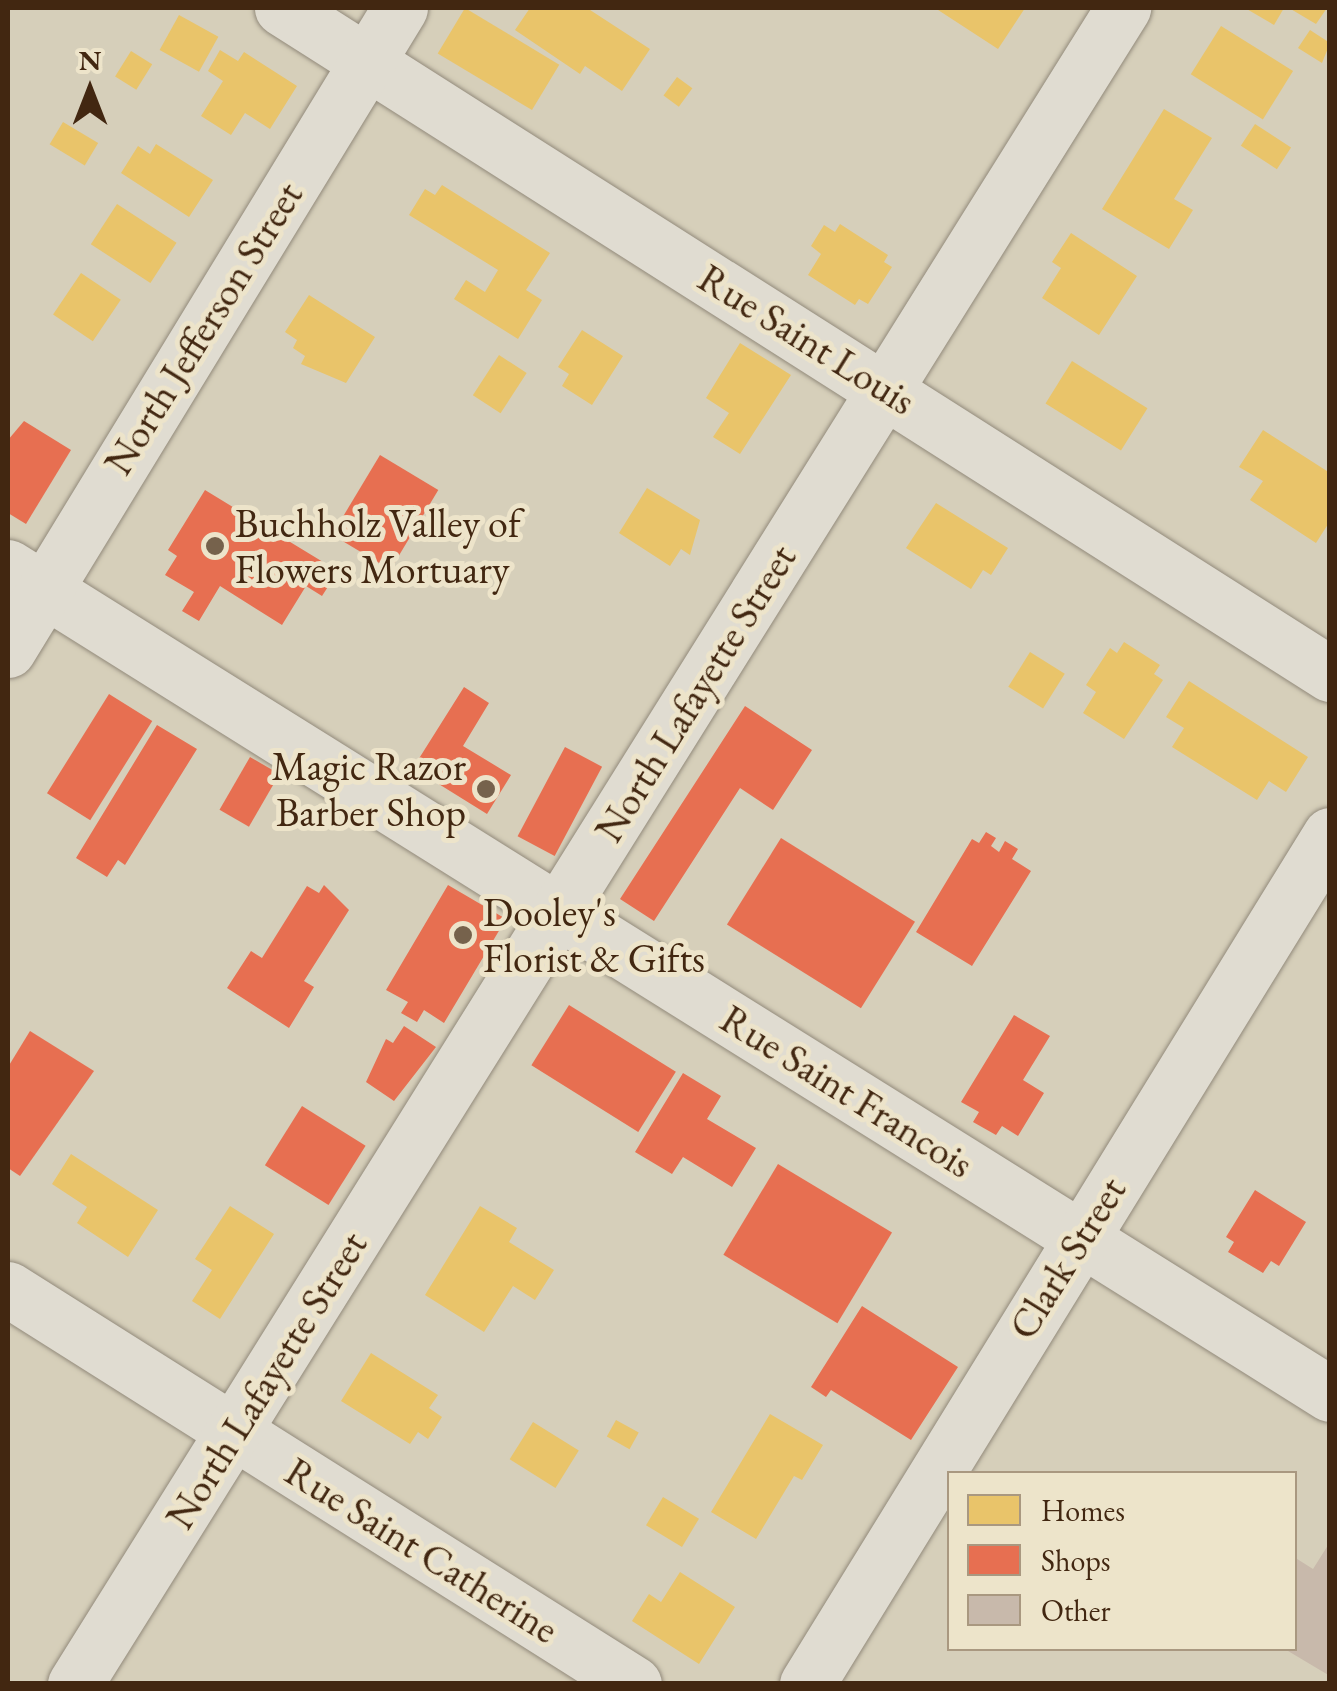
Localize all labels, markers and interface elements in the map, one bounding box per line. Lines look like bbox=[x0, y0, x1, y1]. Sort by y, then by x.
north arrow bbox=[40, 40, 140, 140]
text: N bbox=[79, 42, 101, 78]
street label: North Jefferson Street bbox=[94, 173, 312, 483]
street label: Rue Saint Louis bbox=[690, 253, 924, 425]
place label: Buchholz Valley of Flowers Mortuary bbox=[235, 499, 521, 593]
marker: Buchholz Valley of Flowers Mortuary bbox=[204, 535, 226, 557]
street label: North Lafayette Street bbox=[584, 536, 806, 850]
place label: Magic Razor Barber Shop bbox=[271, 742, 466, 836]
marker: Magic Razor Barber Shop bbox=[475, 778, 497, 800]
place label: Dooley's Florist & Gifts bbox=[483, 888, 705, 982]
marker: Dooley's Florist & Gifts bbox=[452, 924, 474, 946]
street label: Rue Saint Francois bbox=[712, 994, 982, 1188]
street label: Clark Street bbox=[998, 1168, 1136, 1348]
street label: North Lafayette Street bbox=[155, 1223, 377, 1537]
street label: Rue Saint Catherine bbox=[277, 1447, 567, 1653]
legend bbox=[947, 1471, 1297, 1651]
text: Homes bbox=[1041, 1491, 1125, 1530]
text: Shops bbox=[1041, 1541, 1111, 1580]
text: Other bbox=[1041, 1591, 1110, 1630]

